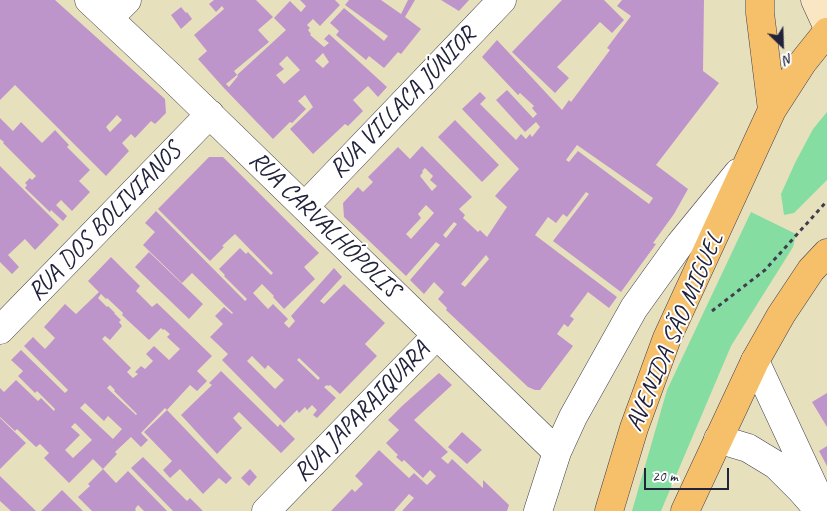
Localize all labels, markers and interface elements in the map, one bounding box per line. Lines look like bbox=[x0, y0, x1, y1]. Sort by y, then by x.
north arrow bbox=[757, 20, 807, 70]
street label: RUA VILLACA JÚNIOR bbox=[323, 21, 483, 185]
text: N bbox=[781, 50, 796, 69]
street label: RUA DOS BOLIVIANOS bbox=[22, 137, 188, 307]
street label: RUA CARVALHÓPOLIS bbox=[242, 145, 406, 305]
street label: AVENIDA SÃO MIGUEL bbox=[620, 228, 730, 436]
street label: RUA JAPARAIQUARA bbox=[288, 336, 436, 488]
scale bar bbox=[647, 458, 732, 490]
text: 20 m bbox=[652, 467, 678, 486]

